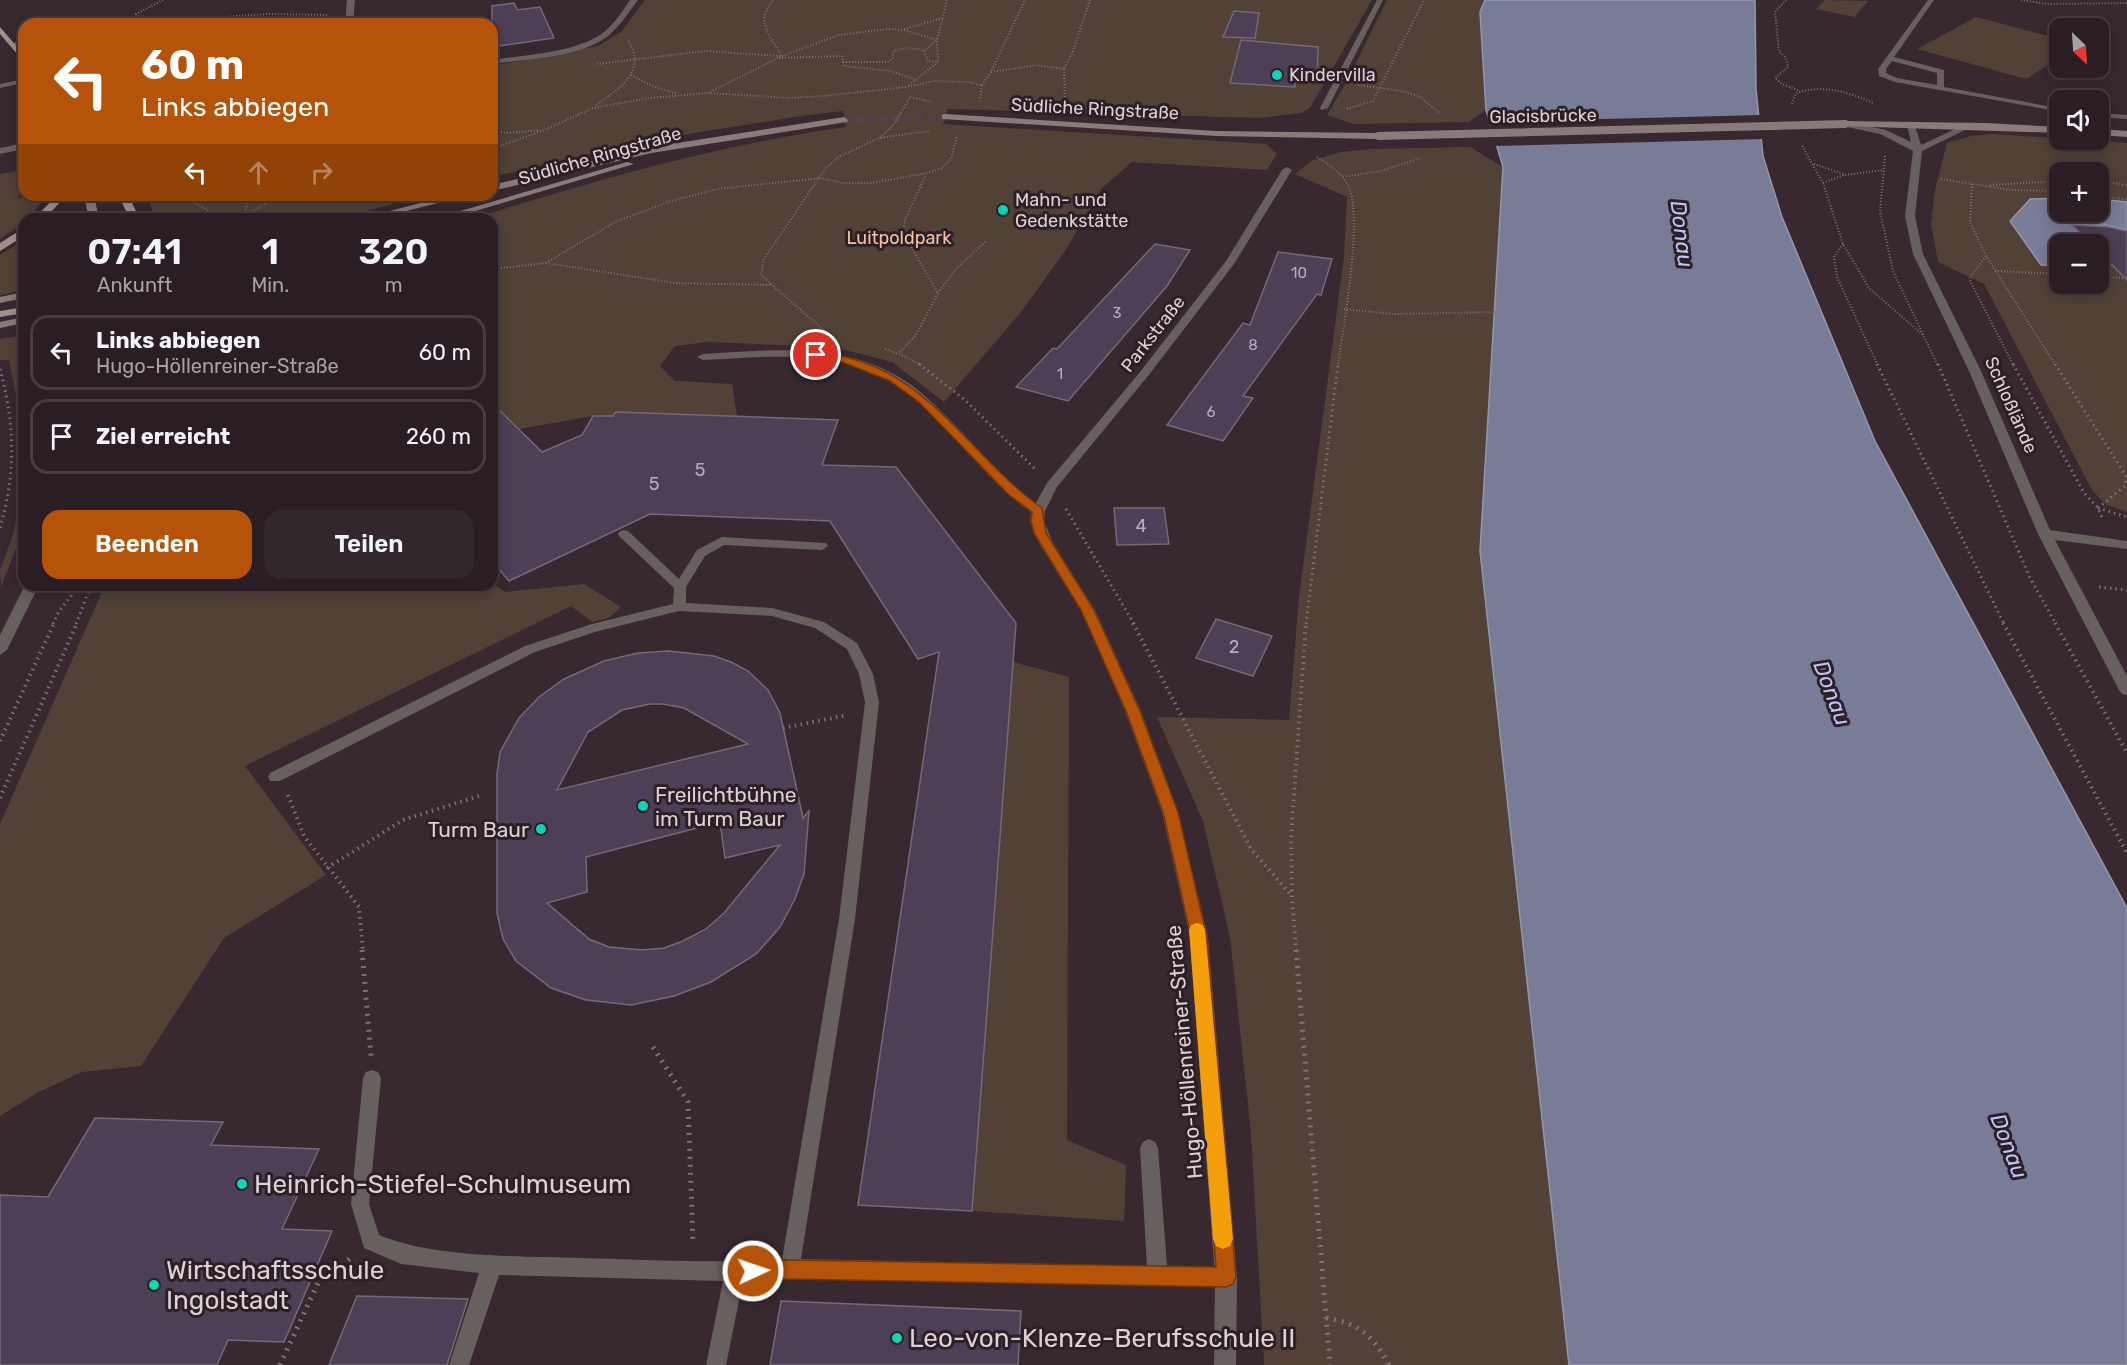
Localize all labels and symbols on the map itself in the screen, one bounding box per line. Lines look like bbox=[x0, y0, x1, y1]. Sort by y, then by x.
north arrow bbox=[2049, 18, 2109, 78]
place label: Kindervilla bbox=[1289, 64, 1376, 86]
marker: Kindervilla bbox=[1270, 68, 1284, 82]
street label: Südliche Ringstraße bbox=[1010, 94, 1180, 124]
street label: Glacisbrücke bbox=[1489, 104, 1597, 128]
street label: Südliche Ringstraße bbox=[516, 122, 684, 190]
place label: Mahn- und Gedenkstätte bbox=[1015, 189, 1128, 232]
water label: Donau bbox=[1665, 199, 1699, 269]
marker: Mahn- und Gedenkstätte bbox=[996, 203, 1010, 217]
park label: Luitpoldpark bbox=[846, 227, 952, 249]
house number: 10 bbox=[1291, 264, 1307, 282]
street label: Parkstraße bbox=[1116, 291, 1190, 377]
house number: 3 bbox=[1112, 304, 1122, 322]
pin bbox=[790, 329, 841, 380]
house number: 8 bbox=[1248, 336, 1258, 354]
street label: Schloßlände bbox=[1980, 353, 2042, 457]
house number: 1 bbox=[1057, 365, 1063, 383]
house number: 6 bbox=[1206, 403, 1216, 421]
house number: 5 bbox=[695, 459, 705, 481]
house number: 5 bbox=[649, 473, 659, 495]
house number: 4 bbox=[1135, 515, 1147, 537]
house number: 2 bbox=[1229, 636, 1239, 658]
water label: Donau bbox=[1807, 657, 1857, 729]
place label: Freilichtbühne im Turm Baur bbox=[655, 782, 797, 831]
marker: Freilichtbühne im Turm Baur bbox=[636, 799, 650, 813]
place label: Turm Baur bbox=[428, 817, 529, 842]
marker: Turm Baur bbox=[534, 822, 548, 836]
street label: Hugo-Höllenreiner-Straße bbox=[1160, 924, 1208, 1180]
water label: Donau bbox=[1984, 1110, 2034, 1182]
place label: Heinrich-Stiefel-Schulmuseum bbox=[254, 1169, 631, 1200]
marker: Heinrich-Stiefel-Schulmuseum bbox=[235, 1177, 249, 1191]
position arrow bbox=[721, 1239, 785, 1303]
place label: Wirtschaftsschule Ingolstadt bbox=[166, 1255, 384, 1316]
marker: Wirtschaftsschule Ingolstadt bbox=[147, 1278, 161, 1292]
place label: Leo-von-Klenze-Berufsschule II bbox=[909, 1323, 1295, 1354]
marker: Leo-von-Klenze-Berufsschule II bbox=[890, 1331, 904, 1345]

